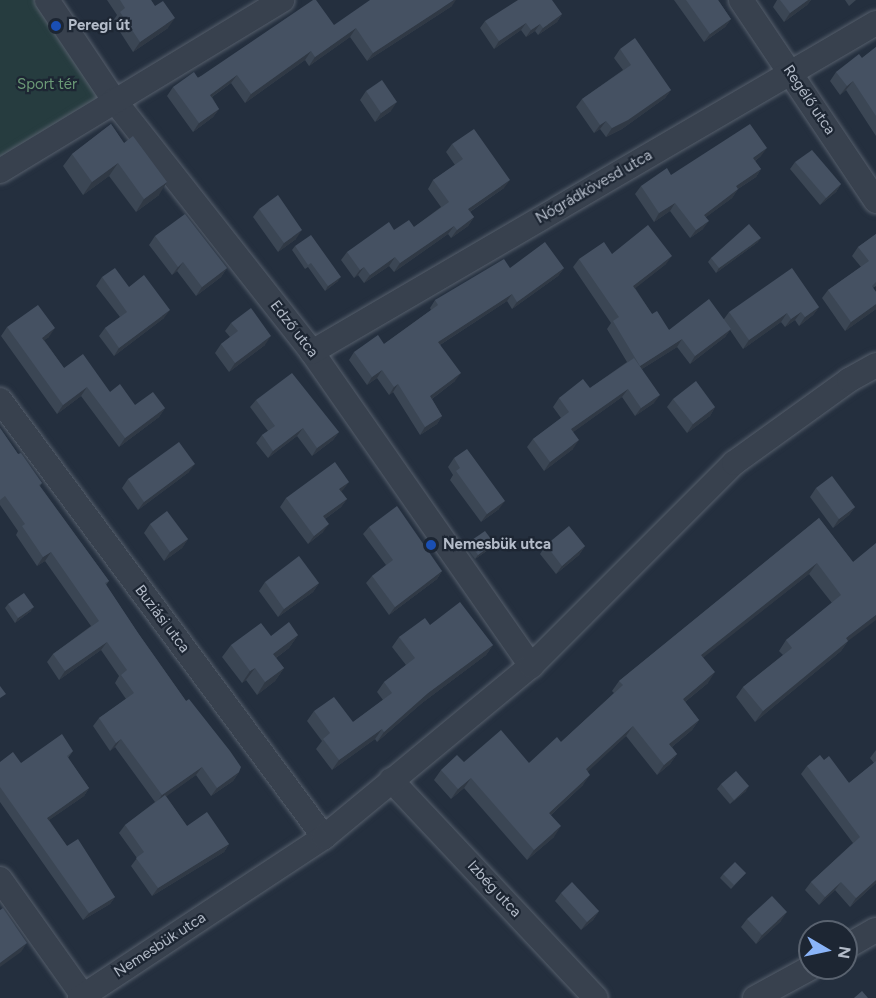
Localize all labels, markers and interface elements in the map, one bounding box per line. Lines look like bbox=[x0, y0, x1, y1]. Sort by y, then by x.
place label: Peregi út bbox=[68, 17, 130, 35]
marker: Peregi út bbox=[49, 19, 63, 33]
street label: Regélő utca bbox=[779, 62, 839, 138]
park label: Sport tér bbox=[17, 76, 77, 94]
street label: Nógrádkövesd utca bbox=[533, 146, 655, 228]
street label: Edző utca bbox=[266, 297, 322, 361]
place label: Nemesbük utca bbox=[443, 536, 551, 554]
marker: Nemesbük utca bbox=[424, 538, 438, 552]
street label: Buziási utca bbox=[131, 582, 193, 656]
street label: Izbég utca bbox=[463, 857, 525, 921]
street label: Nemesbük utca bbox=[111, 909, 209, 981]
north arrow bbox=[798, 920, 858, 980]
text: N bbox=[834, 945, 855, 960]

